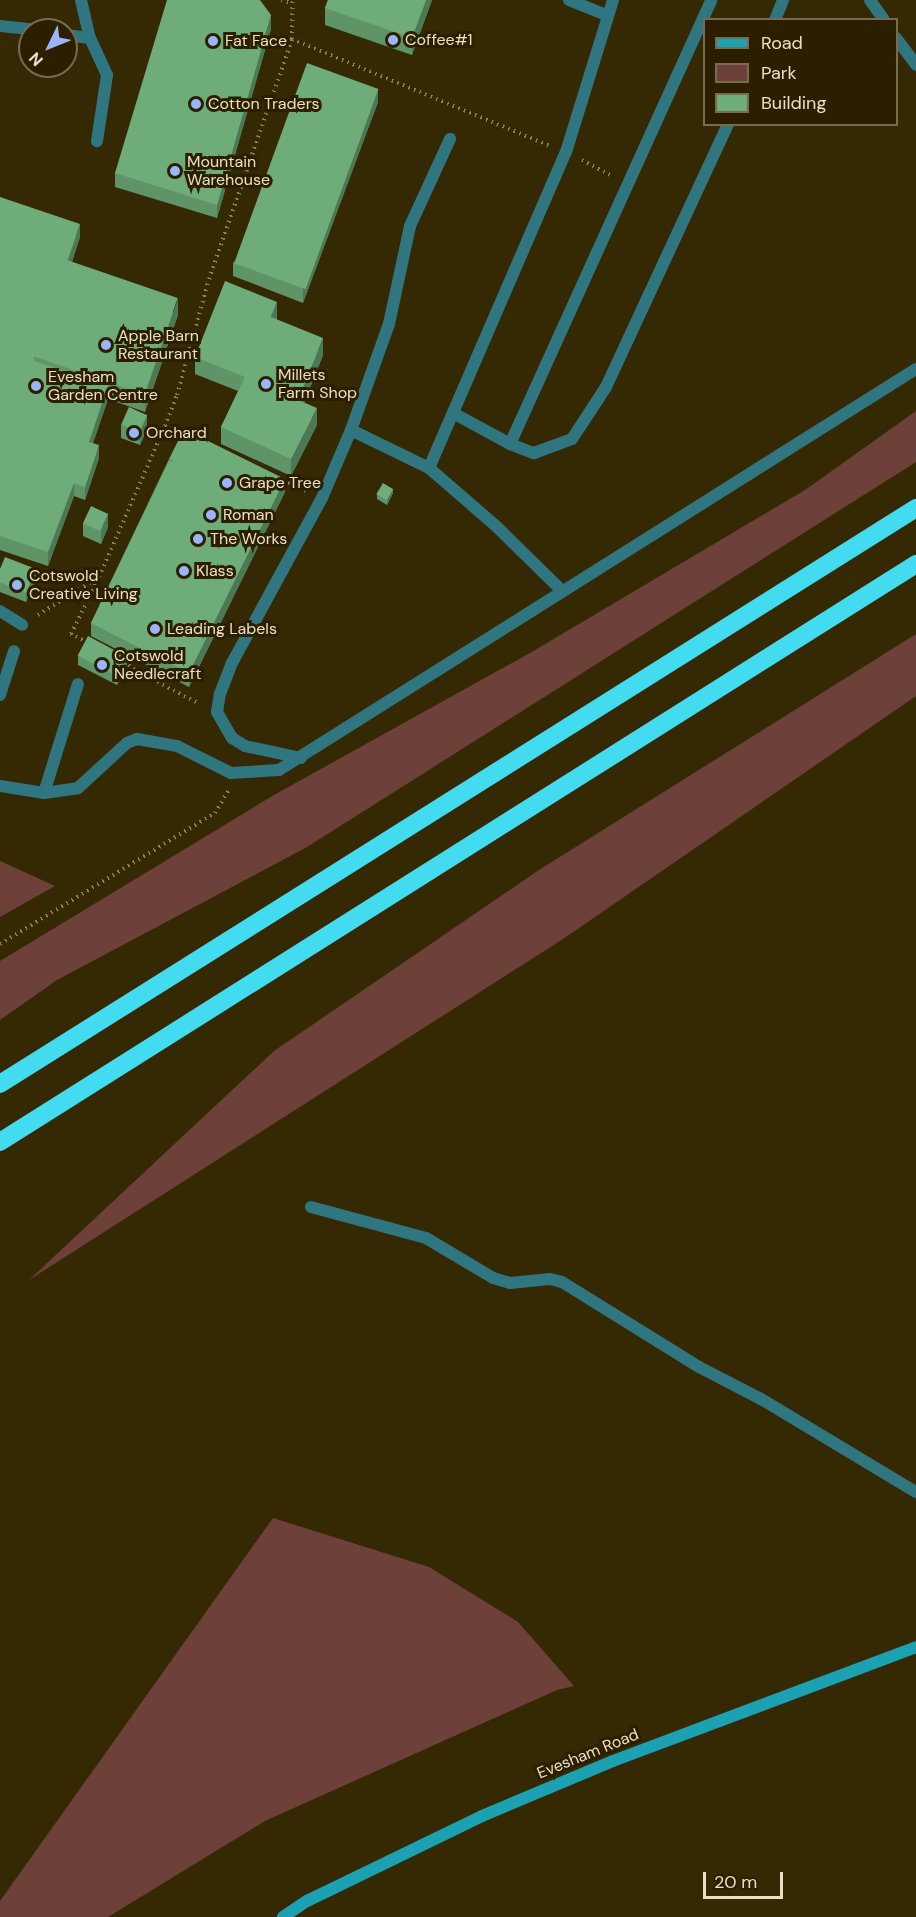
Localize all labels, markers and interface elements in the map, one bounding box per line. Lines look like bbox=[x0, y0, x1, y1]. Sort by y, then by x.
north arrow bbox=[18, 18, 78, 78]
legend bbox=[703, 18, 898, 126]
place label: Coffee#1 bbox=[405, 30, 473, 50]
place label: Fat Face bbox=[225, 31, 287, 51]
text: Road bbox=[761, 31, 803, 55]
marker: Coffee#1 bbox=[386, 33, 400, 47]
marker: Fat Face bbox=[206, 34, 220, 48]
text: N bbox=[24, 48, 48, 71]
text: Park bbox=[761, 61, 797, 85]
text: Building bbox=[761, 91, 826, 115]
place label: Cotton Traders bbox=[208, 94, 320, 114]
marker: Cotton Traders bbox=[189, 97, 203, 111]
place label: Mountain Warehouse bbox=[187, 152, 270, 190]
marker: Mountain Warehouse bbox=[168, 164, 182, 178]
place label: Apple Barn Restaurant bbox=[118, 326, 199, 364]
marker: Apple Barn Restaurant bbox=[99, 338, 113, 352]
place label: Millets Farm Shop bbox=[278, 365, 357, 403]
place label: Evesham Garden Centre bbox=[48, 367, 158, 405]
marker: Millets Farm Shop bbox=[259, 377, 273, 391]
marker: Evesham Garden Centre bbox=[29, 379, 43, 393]
place label: Orchard bbox=[146, 423, 207, 443]
marker: Orchard bbox=[127, 426, 141, 440]
place label: Grape Tree bbox=[239, 473, 321, 493]
marker: Grape Tree bbox=[220, 476, 234, 490]
place label: Roman bbox=[223, 505, 274, 525]
marker: Roman bbox=[204, 508, 218, 522]
place label: The Works bbox=[210, 529, 287, 549]
marker: The Works bbox=[191, 532, 205, 546]
place label: Klass bbox=[196, 561, 234, 581]
marker: Klass bbox=[177, 564, 191, 578]
place label: Cotswold Creative Living bbox=[29, 566, 138, 604]
marker: Cotswold Creative Living bbox=[10, 578, 24, 592]
place label: Leading Labels bbox=[167, 619, 277, 639]
marker: Leading Labels bbox=[148, 622, 162, 636]
place label: Cotswold Needlecraft bbox=[114, 646, 201, 684]
marker: Cotswold Needlecraft bbox=[95, 658, 109, 672]
street label: Evesham Road bbox=[534, 1725, 642, 1783]
scale bar bbox=[706, 1860, 786, 1898]
text: 20 m bbox=[714, 1870, 757, 1894]

